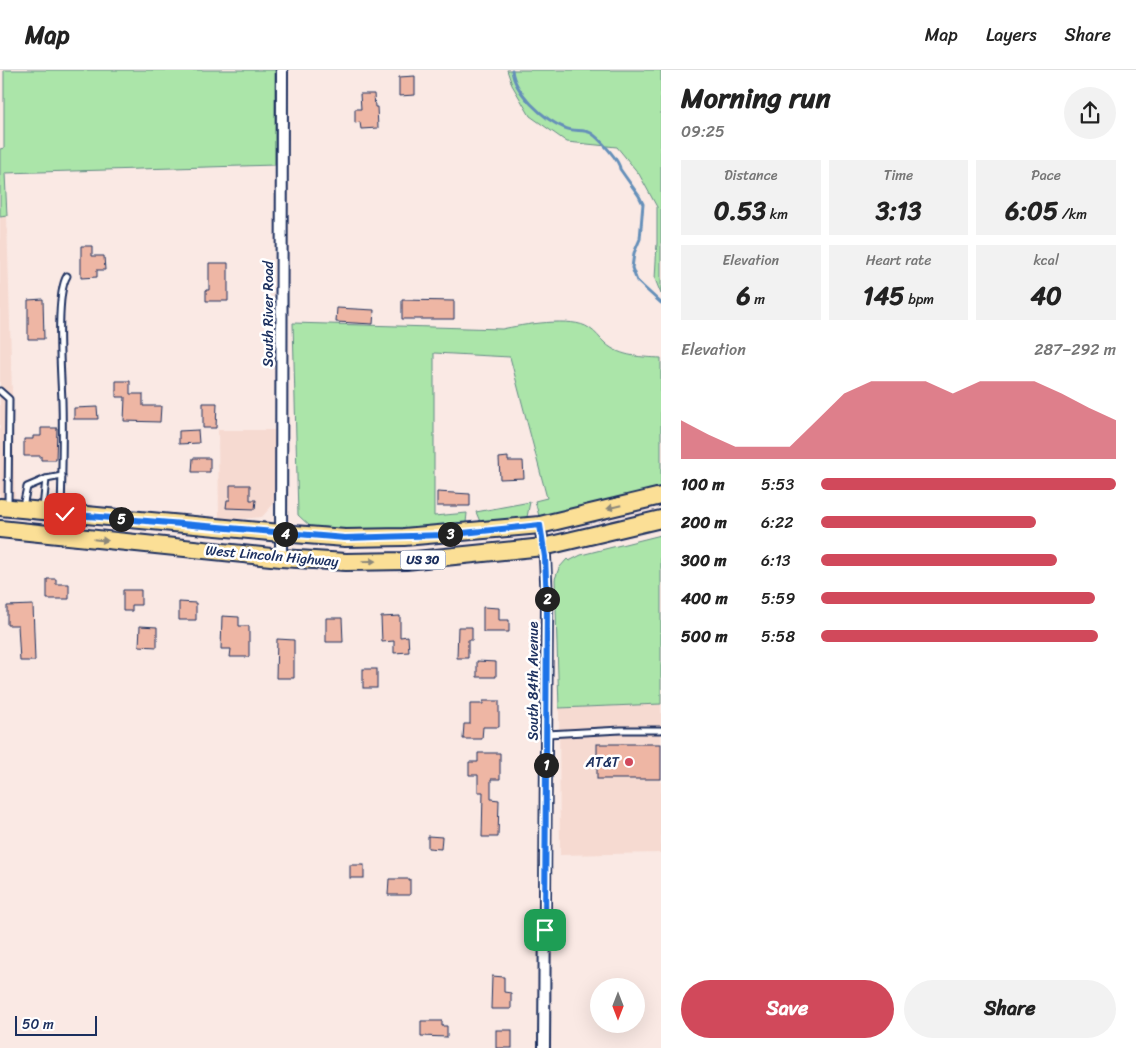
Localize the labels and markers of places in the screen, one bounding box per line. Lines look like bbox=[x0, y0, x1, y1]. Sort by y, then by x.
pin bbox=[44, 493, 86, 535]
pin: 5 bbox=[108, 506, 134, 532]
pin: 4 bbox=[272, 522, 298, 546]
pin: 3 bbox=[438, 522, 462, 546]
pin: 2 bbox=[534, 586, 560, 612]
place label: AT&T bbox=[585, 750, 621, 775]
pin: 1 bbox=[534, 752, 558, 778]
marker: AT&T bbox=[623, 756, 635, 768]
pin bbox=[524, 909, 566, 951]

